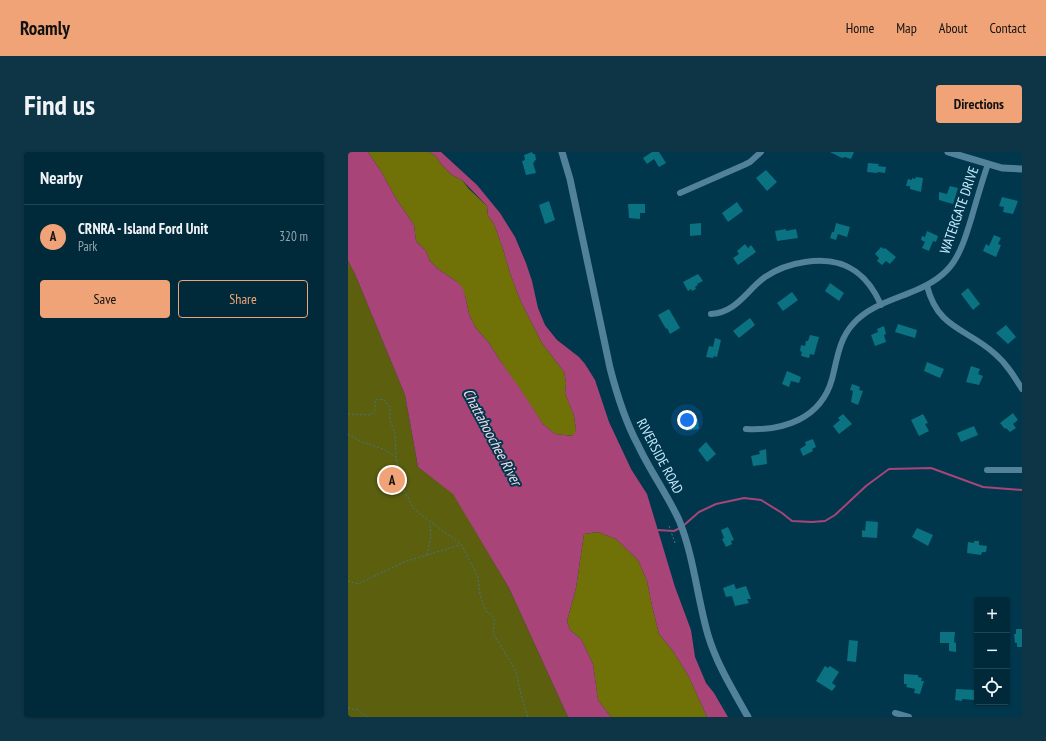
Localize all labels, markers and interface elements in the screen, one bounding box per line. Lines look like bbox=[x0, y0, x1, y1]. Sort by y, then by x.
text: Roamly bbox=[20, 16, 70, 40]
text: Home bbox=[846, 19, 874, 37]
text: Map bbox=[896, 19, 917, 37]
text: About bbox=[939, 19, 968, 37]
text: Contact bbox=[990, 19, 1026, 37]
button: Directions bbox=[936, 85, 1022, 123]
text: Find us bbox=[24, 86, 95, 123]
street label: WATERGATE DRIVE bbox=[936, 164, 982, 256]
text: Nearby bbox=[40, 167, 83, 189]
text: CRNRA - Island Ford Unit bbox=[78, 219, 208, 238]
text: A bbox=[50, 228, 56, 245]
text: 320 m bbox=[279, 228, 308, 245]
text: Park bbox=[78, 238, 97, 255]
button: Save bbox=[40, 280, 170, 318]
button: Share bbox=[178, 280, 308, 318]
water label: Chattahoochee River bbox=[459, 385, 527, 490]
your location bbox=[677, 410, 697, 430]
street label: RIVERSIDE ROAD bbox=[633, 415, 687, 497]
pin: A bbox=[379, 465, 405, 495]
map controls bbox=[974, 597, 1010, 705]
button: + bbox=[974, 597, 1010, 633]
button: − bbox=[974, 633, 1010, 669]
button: locate bbox=[974, 669, 1010, 705]

